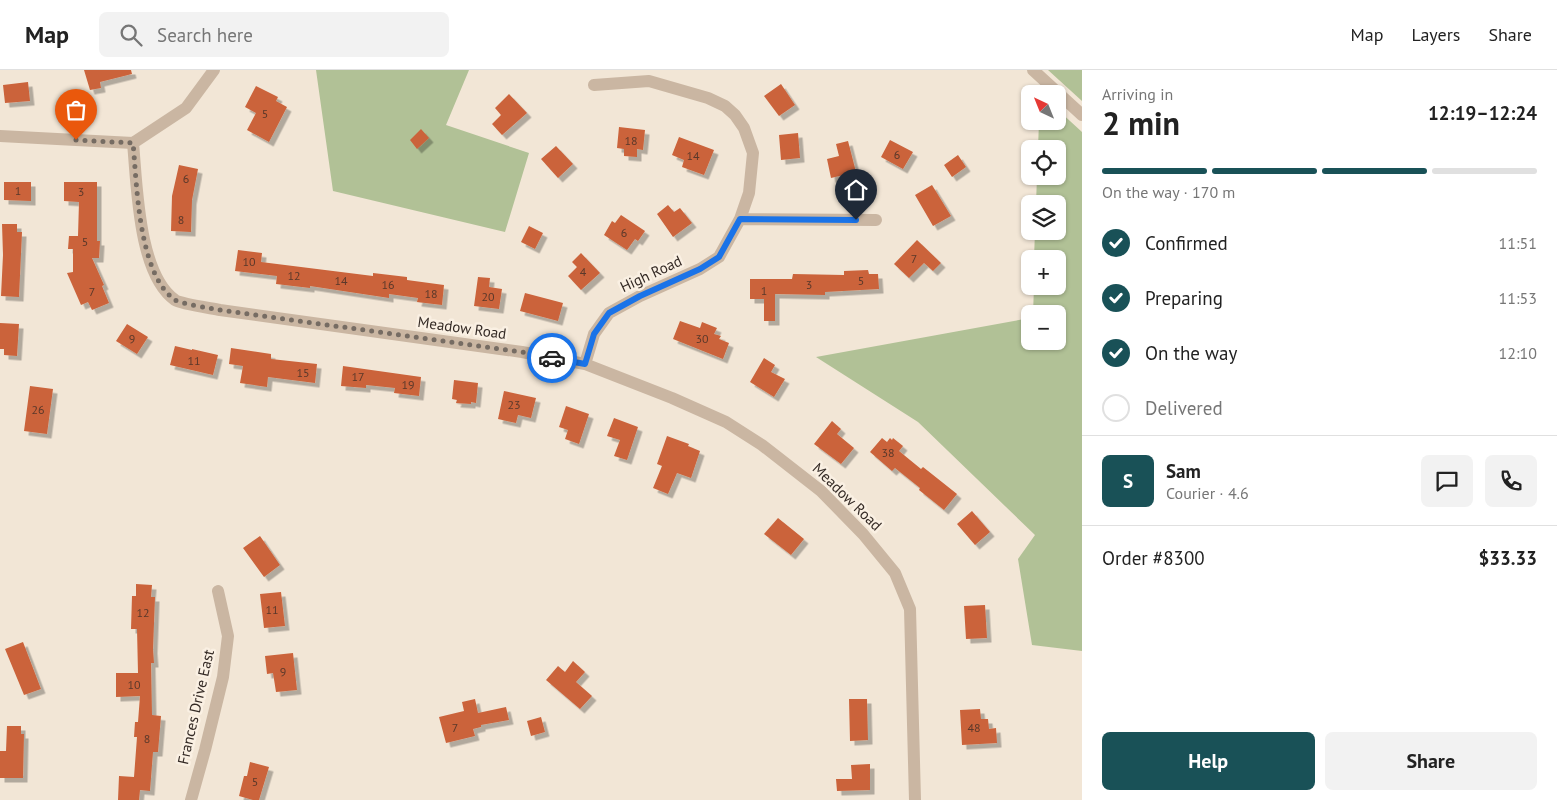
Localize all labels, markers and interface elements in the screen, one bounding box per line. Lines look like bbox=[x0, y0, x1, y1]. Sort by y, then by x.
search box bbox=[99, 12, 449, 57]
text: Map bbox=[25, 19, 69, 50]
icon: search bbox=[117, 21, 145, 49]
text: Search here bbox=[157, 23, 253, 47]
text: Map bbox=[1351, 23, 1383, 46]
text: Layers bbox=[1411, 23, 1460, 46]
text: Share bbox=[1488, 23, 1532, 46]
text: Arriving in bbox=[1102, 84, 1173, 104]
north arrow bbox=[1021, 85, 1066, 130]
map controls bbox=[1021, 85, 1066, 350]
pin bbox=[55, 89, 97, 140]
icon: bag bbox=[62, 96, 90, 124]
text: 12:19–12:24 bbox=[1428, 101, 1537, 125]
text: 2 min bbox=[1102, 102, 1180, 144]
house number: 5 bbox=[262, 106, 268, 121]
house number: 18 bbox=[624, 133, 638, 148]
button: locate bbox=[1021, 140, 1066, 185]
house number: 6 bbox=[894, 147, 900, 162]
house number: 14 bbox=[686, 148, 700, 163]
pin bbox=[835, 169, 877, 220]
house number: 6 bbox=[183, 171, 189, 186]
icon: home bbox=[842, 176, 870, 204]
text: On the way · 170 m bbox=[1102, 182, 1235, 202]
house number: 1 bbox=[15, 183, 21, 198]
house number: 3 bbox=[78, 184, 84, 199]
button: layers bbox=[1021, 195, 1066, 240]
house number: 8 bbox=[178, 212, 184, 227]
house number: 6 bbox=[621, 225, 627, 240]
icon: check bbox=[1102, 229, 1130, 257]
text: Confirmed bbox=[1145, 231, 1228, 255]
text: 11:51 bbox=[1499, 233, 1537, 253]
house number: 5 bbox=[82, 234, 88, 249]
button: + bbox=[1021, 250, 1066, 295]
street label: High Road bbox=[617, 251, 685, 296]
house number: 7 bbox=[911, 251, 917, 266]
house number: 10 bbox=[242, 254, 256, 269]
house number: 4 bbox=[580, 264, 587, 279]
house number: 12 bbox=[287, 268, 301, 283]
house number: 14 bbox=[334, 273, 348, 288]
house number: 5 bbox=[858, 273, 864, 288]
house number: 16 bbox=[381, 277, 395, 292]
house number: 3 bbox=[806, 277, 812, 292]
house number: 1 bbox=[761, 283, 767, 298]
house number: 7 bbox=[89, 284, 95, 299]
icon: check bbox=[1102, 284, 1130, 312]
house number: 18 bbox=[424, 286, 438, 301]
text: Preparing bbox=[1145, 286, 1223, 310]
text: 11:53 bbox=[1499, 288, 1537, 308]
house number: 20 bbox=[481, 289, 495, 304]
button: − bbox=[1021, 305, 1066, 350]
street label: Meadow Road bbox=[417, 312, 508, 343]
house number: 9 bbox=[129, 331, 135, 346]
house number: 30 bbox=[695, 331, 709, 346]
courier bbox=[527, 333, 577, 383]
icon: check bbox=[1102, 339, 1130, 367]
text: On the way bbox=[1145, 341, 1237, 365]
text: 12:10 bbox=[1499, 343, 1537, 363]
icon: car bbox=[538, 344, 566, 372]
house number: 11 bbox=[187, 353, 201, 368]
house number: 15 bbox=[296, 365, 310, 380]
house number: 17 bbox=[351, 369, 365, 384]
house number: 19 bbox=[401, 377, 415, 392]
text: Delivered bbox=[1145, 396, 1223, 420]
house number: 23 bbox=[507, 397, 521, 412]
house number: 26 bbox=[31, 402, 45, 417]
house number: 38 bbox=[881, 445, 895, 460]
button: chat bbox=[1421, 455, 1473, 507]
button: phone bbox=[1485, 455, 1537, 507]
street label: Meadow Road bbox=[809, 459, 886, 534]
text: Sam bbox=[1166, 459, 1201, 483]
text: S bbox=[1123, 469, 1133, 493]
text: Courier · 4.6 bbox=[1166, 483, 1249, 503]
text: Order #8300 bbox=[1102, 546, 1205, 570]
text: $33.33 bbox=[1478, 546, 1537, 570]
house number: 11 bbox=[265, 602, 279, 617]
house number: 12 bbox=[136, 605, 150, 620]
street label: Frances Drive East bbox=[173, 648, 218, 766]
house number: 9 bbox=[280, 664, 286, 679]
house number: 10 bbox=[127, 677, 141, 692]
house number: 7 bbox=[452, 720, 458, 735]
house number: 48 bbox=[967, 720, 981, 735]
house number: 8 bbox=[144, 731, 150, 746]
button: Help bbox=[1102, 732, 1315, 790]
button: Share bbox=[1325, 732, 1537, 790]
house number: 5 bbox=[252, 774, 258, 789]

